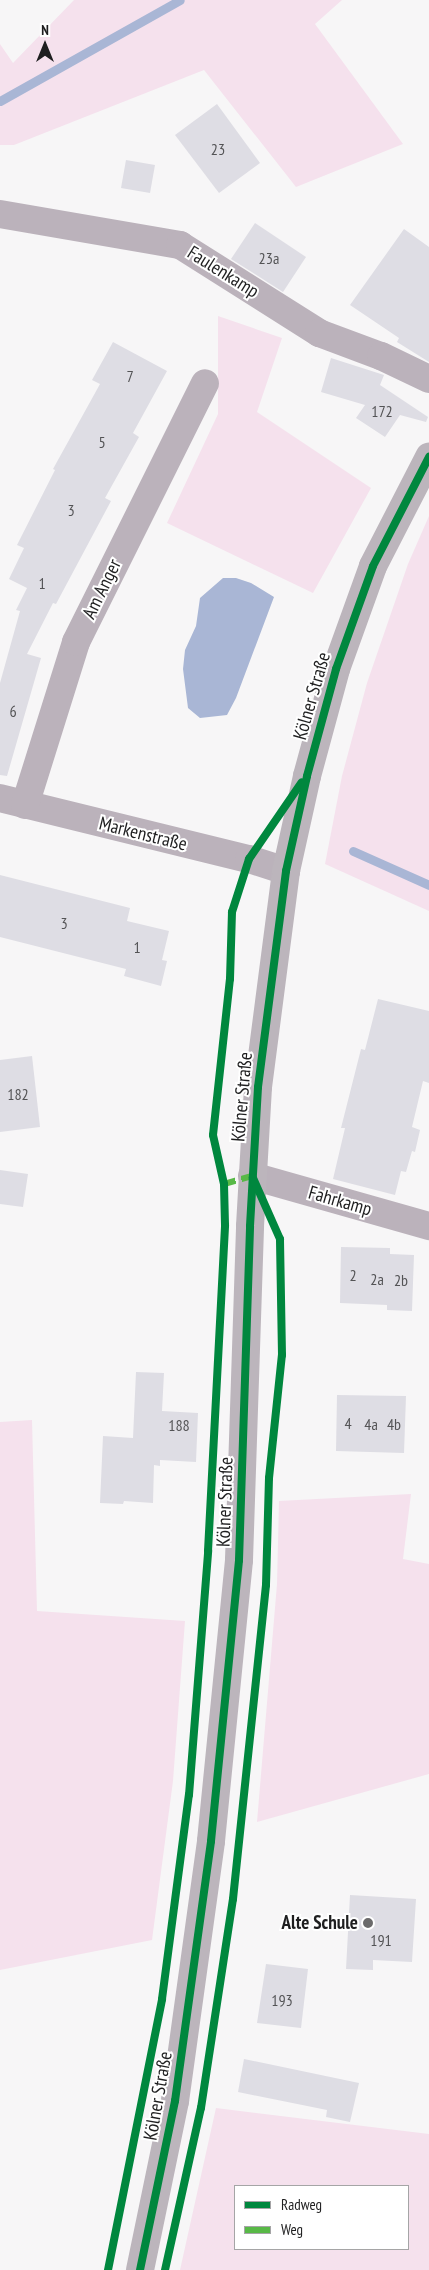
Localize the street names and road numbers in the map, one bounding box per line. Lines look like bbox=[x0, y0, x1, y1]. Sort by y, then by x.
street label: Faulenkamp bbox=[183, 241, 263, 303]
street label: Am Anger bbox=[78, 555, 126, 623]
street label: Kölner Straße bbox=[289, 650, 335, 742]
street label: Markenstraße bbox=[97, 812, 189, 856]
street label: Kölner Straße bbox=[227, 1051, 257, 1143]
street label: Fahrkamp bbox=[306, 1181, 374, 1221]
street label: Kölner Straße bbox=[212, 1457, 238, 1547]
street label: Kölner Straße bbox=[139, 2050, 177, 2142]

